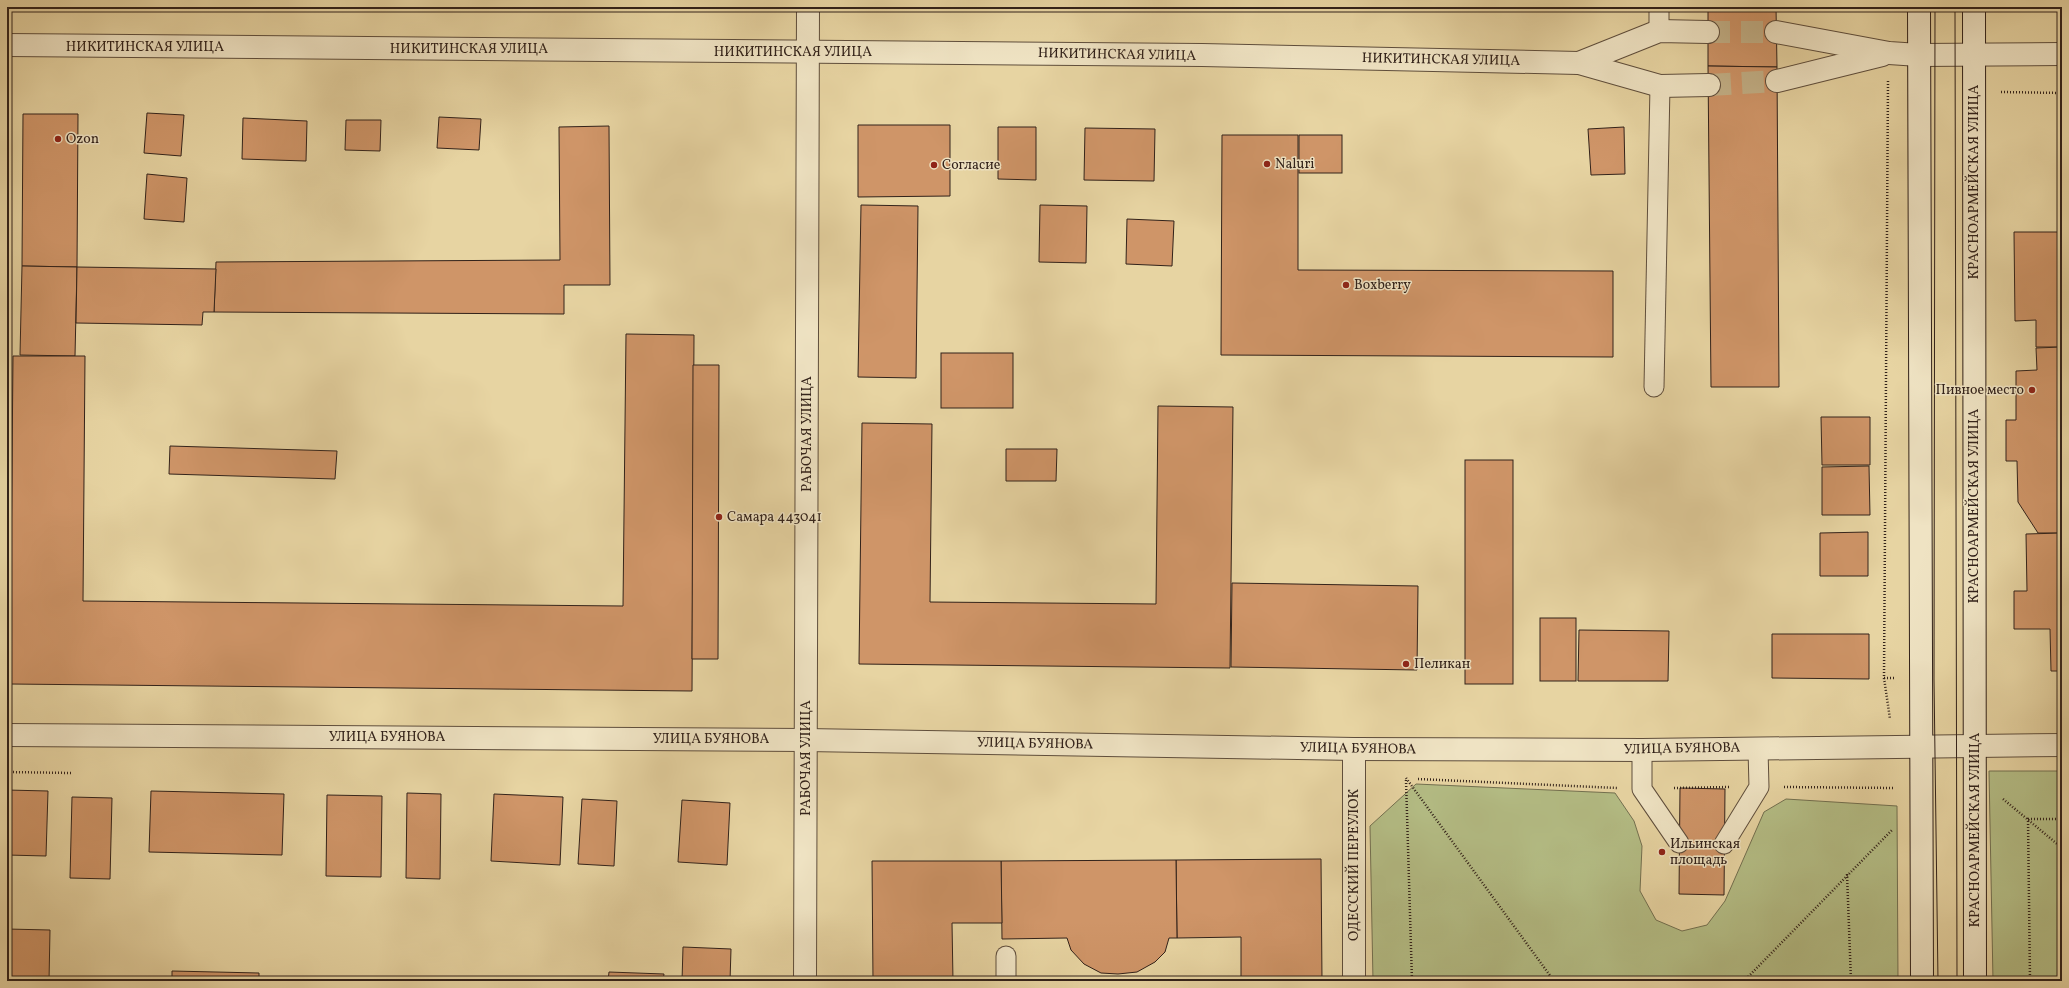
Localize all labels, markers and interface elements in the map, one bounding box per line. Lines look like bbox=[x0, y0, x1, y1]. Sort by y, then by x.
street label: НИКИТИНСКАЯ УЛИЦА bbox=[66, 38, 224, 57]
street label: НИКИТИНСКАЯ УЛИЦА bbox=[390, 40, 548, 59]
street label: НИКИТИНСКАЯ УЛИЦА bbox=[714, 43, 872, 62]
street label: НИКИТИНСКАЯ УЛИЦА bbox=[1038, 44, 1196, 66]
street label: НИКИТИНСКАЯ УЛИЦА bbox=[1362, 49, 1520, 71]
street label: КРАСНОАРМЕЙСКАЯ УЛИЦА bbox=[1964, 84, 1984, 279]
place label: Ozon bbox=[66, 130, 99, 149]
marker: Ozon bbox=[53, 134, 63, 144]
place label: Naluri bbox=[1275, 155, 1315, 174]
place label: Согласие bbox=[942, 156, 1001, 175]
marker: Naluri bbox=[1262, 159, 1272, 169]
marker: Согласие bbox=[929, 160, 939, 170]
place label: Boxberry bbox=[1354, 276, 1411, 295]
marker: Boxberry bbox=[1341, 280, 1351, 290]
street label: РАБОЧАЯ УЛИЦА bbox=[798, 376, 817, 492]
place label: Пивное место bbox=[1936, 381, 2024, 400]
marker: Пивное место bbox=[2027, 385, 2037, 395]
street label: КРАСНОАРМЕЙСКАЯ УЛИЦА bbox=[1964, 408, 1984, 603]
place label: Самара 443041 bbox=[727, 508, 822, 527]
marker: Самара 443041 bbox=[714, 512, 724, 522]
place label: Пеликан bbox=[1414, 655, 1471, 674]
marker: Пеликан bbox=[1401, 659, 1411, 669]
street label: РАБОЧАЯ УЛИЦА bbox=[797, 700, 816, 816]
street label: УЛИЦА БУЯНОВА bbox=[329, 728, 445, 747]
street label: УЛИЦА БУЯНОВА bbox=[653, 730, 769, 749]
street label: КРАСНОАРМЕЙСКАЯ УЛИЦА bbox=[1965, 732, 1985, 927]
street label: УЛИЦА БУЯНОВА bbox=[977, 733, 1094, 755]
street label: УЛИЦА БУЯНОВА bbox=[1300, 738, 1417, 760]
street label: УЛИЦА БУЯНОВА bbox=[1624, 738, 1741, 760]
street label: ОДЕССКИЙ ПЕРЕУЛОК bbox=[1344, 789, 1364, 941]
place label: Ильинская площадь bbox=[1670, 835, 1740, 870]
marker: Ильинская площадь bbox=[1657, 847, 1667, 857]

